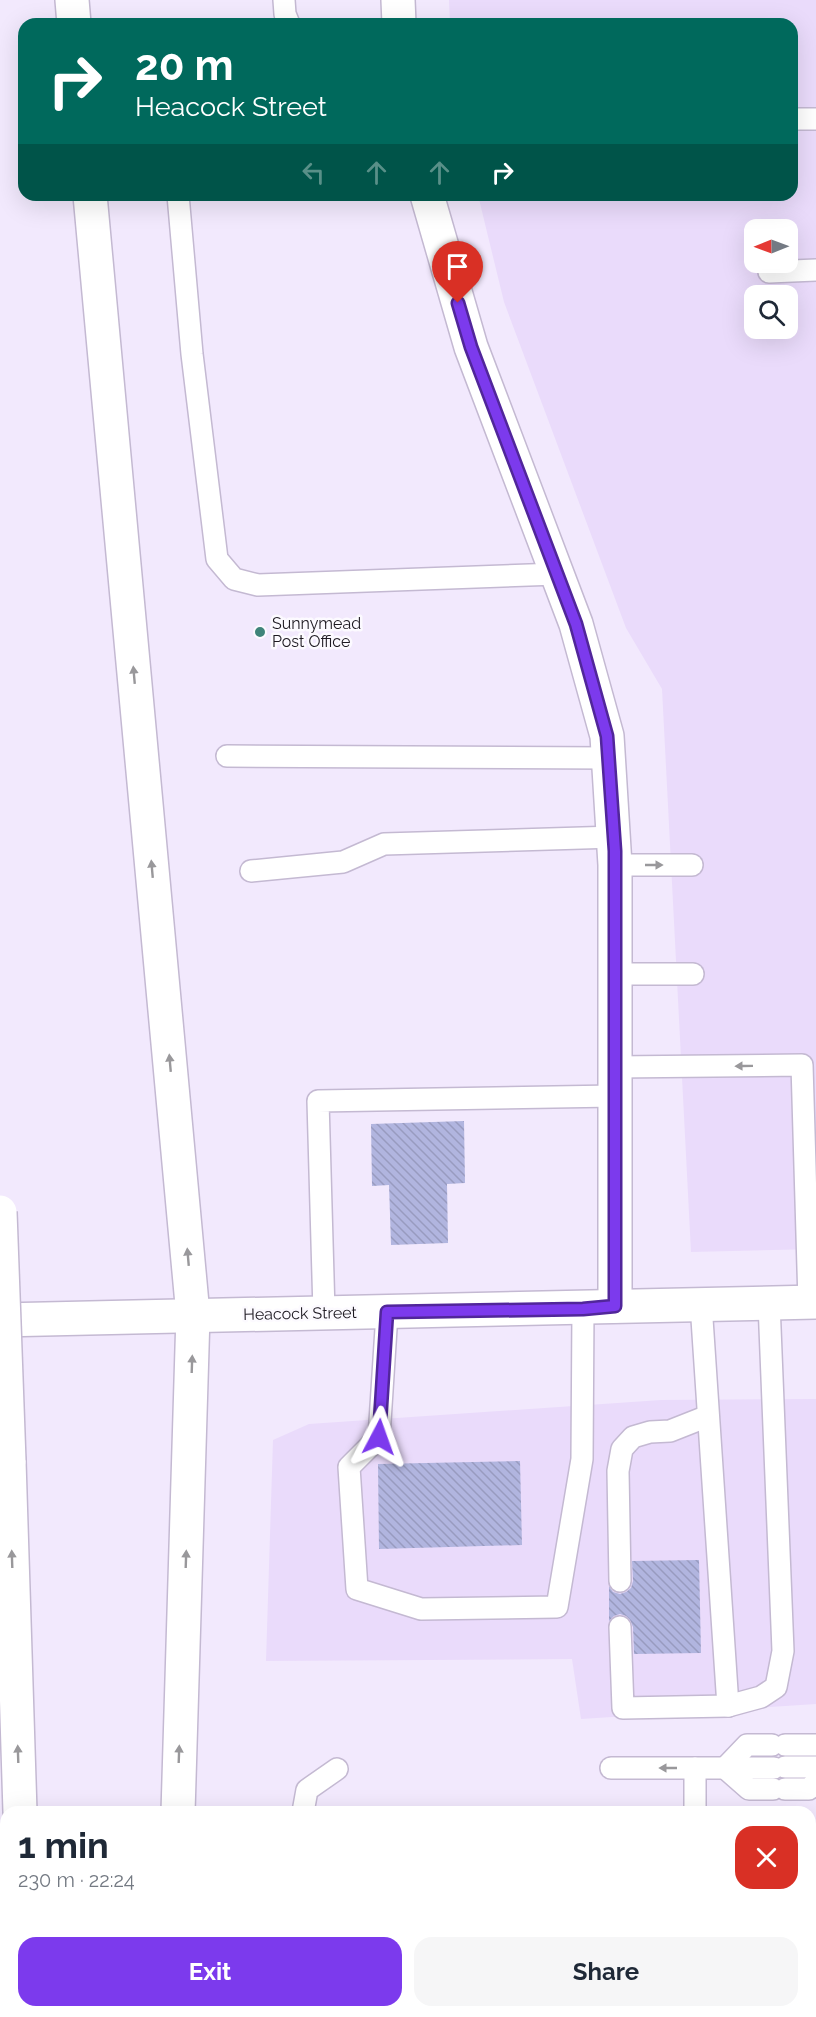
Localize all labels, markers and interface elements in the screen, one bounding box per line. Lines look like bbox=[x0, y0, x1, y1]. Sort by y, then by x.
text: 20 m bbox=[135, 41, 234, 90]
icon: right bbox=[36, 42, 114, 120]
text: Heacock Street bbox=[135, 91, 327, 122]
icon: left bbox=[297, 156, 330, 189]
icon: ahead bbox=[360, 156, 393, 189]
icon: ahead bbox=[423, 156, 456, 189]
icon: right bbox=[486, 156, 519, 189]
north arrow bbox=[744, 219, 798, 273]
map controls bbox=[744, 219, 798, 339]
pin bbox=[432, 241, 483, 303]
icon: arrive bbox=[441, 250, 474, 283]
button: search bbox=[744, 285, 798, 339]
place label: Sunnymead Post Office bbox=[272, 614, 361, 651]
marker: Sunnymead Post Office bbox=[253, 625, 267, 639]
one-way arrow bbox=[129, 665, 139, 684]
one-way arrow bbox=[147, 859, 157, 878]
one-way arrow bbox=[644, 860, 663, 870]
one-way arrow bbox=[165, 1053, 175, 1072]
one-way arrow bbox=[734, 1061, 753, 1071]
one-way arrow bbox=[183, 1248, 193, 1267]
street label: Heacock Street bbox=[243, 1303, 358, 1324]
one-way arrow bbox=[187, 1354, 196, 1373]
position arrow bbox=[347, 1405, 411, 1469]
one-way arrow bbox=[7, 1549, 16, 1568]
one-way arrow bbox=[181, 1549, 190, 1568]
one-way arrow bbox=[14, 1744, 23, 1763]
one-way arrow bbox=[175, 1744, 184, 1763]
one-way arrow bbox=[659, 1763, 678, 1773]
text: 1 min bbox=[18, 1824, 109, 1866]
button: close bbox=[735, 1826, 798, 1889]
text: 230 m · 22:24 bbox=[18, 1868, 135, 1892]
button: Exit bbox=[18, 1937, 402, 2006]
button: Share bbox=[414, 1937, 798, 2006]

